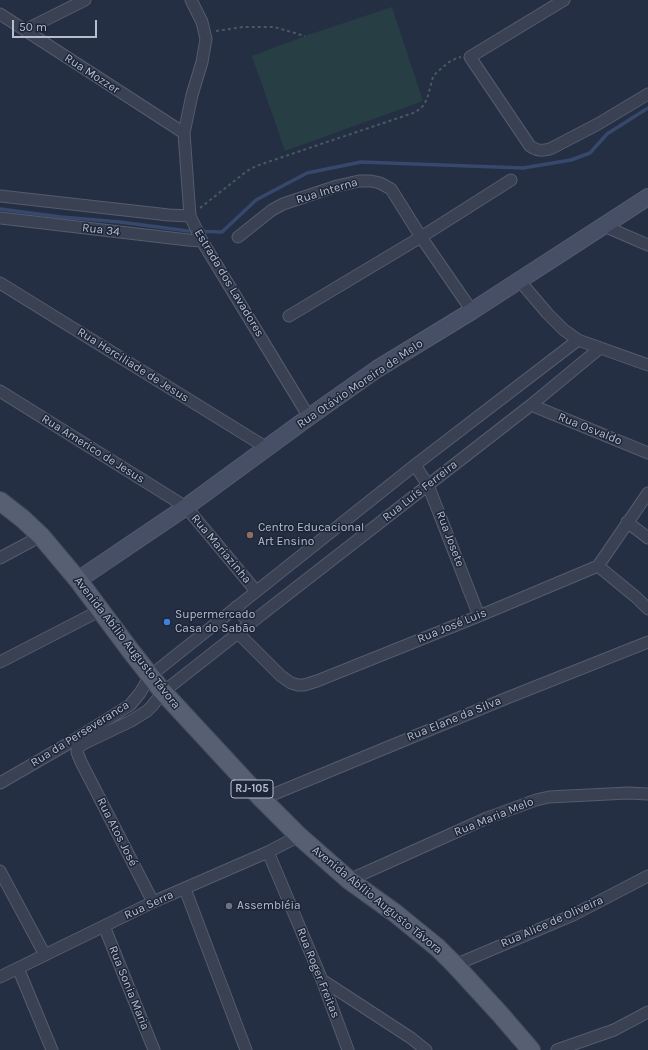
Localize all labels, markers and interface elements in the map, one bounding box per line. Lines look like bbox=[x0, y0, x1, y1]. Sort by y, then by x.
scale bar bbox=[14, 12, 99, 38]
text: 50 m bbox=[19, 20, 47, 34]
street label: Rua Mozzer bbox=[62, 51, 122, 97]
street label: Rua Interna bbox=[295, 175, 359, 207]
street label: Rua 34 bbox=[81, 221, 121, 239]
street label: Estrada dos Lavadores bbox=[191, 226, 267, 340]
street label: Rua Herciliade de Jesus bbox=[74, 325, 192, 405]
street label: Rua Otávio Moreira de Melo bbox=[294, 336, 426, 432]
street label: Rua Osvaldo bbox=[556, 410, 624, 448]
street label: Rua Americo de Jesus bbox=[39, 411, 147, 487]
street label: Rua Luís Ferreira bbox=[380, 457, 460, 525]
street label: Rua Josete bbox=[433, 509, 467, 569]
street label: Rua Mariazinha bbox=[188, 512, 254, 586]
place label: Centro Educacional Art Ensino bbox=[258, 521, 364, 549]
marker: Centro Educacional Art Ensino bbox=[245, 530, 255, 540]
street label: Avenida Abílio Augusto Távora bbox=[71, 574, 183, 712]
street label: Rua José Luis bbox=[415, 606, 489, 646]
place label: Supermercado Casa do Sabão bbox=[175, 608, 255, 636]
marker: Supermercado Casa do Sabão bbox=[162, 617, 172, 627]
street label: Rua Elane da Silva bbox=[405, 694, 503, 744]
street label: Rua da Perseveranca bbox=[28, 698, 132, 770]
road number: RJ-105 bbox=[231, 780, 273, 798]
street label: Rua Atos José bbox=[94, 795, 140, 869]
street label: Rua Maria Melo bbox=[452, 795, 536, 839]
street label: Avenida Abílio Augusto Távora bbox=[309, 843, 445, 957]
street label: Rua Serra bbox=[122, 887, 176, 923]
street label: Rua Alice de Oliveira bbox=[499, 893, 605, 951]
place label: Assembléia bbox=[237, 899, 301, 913]
marker: Assembléia bbox=[224, 901, 234, 911]
street label: Rua Roger Freitas bbox=[293, 926, 343, 1020]
street label: Rua Sonia Maria bbox=[106, 944, 152, 1032]

